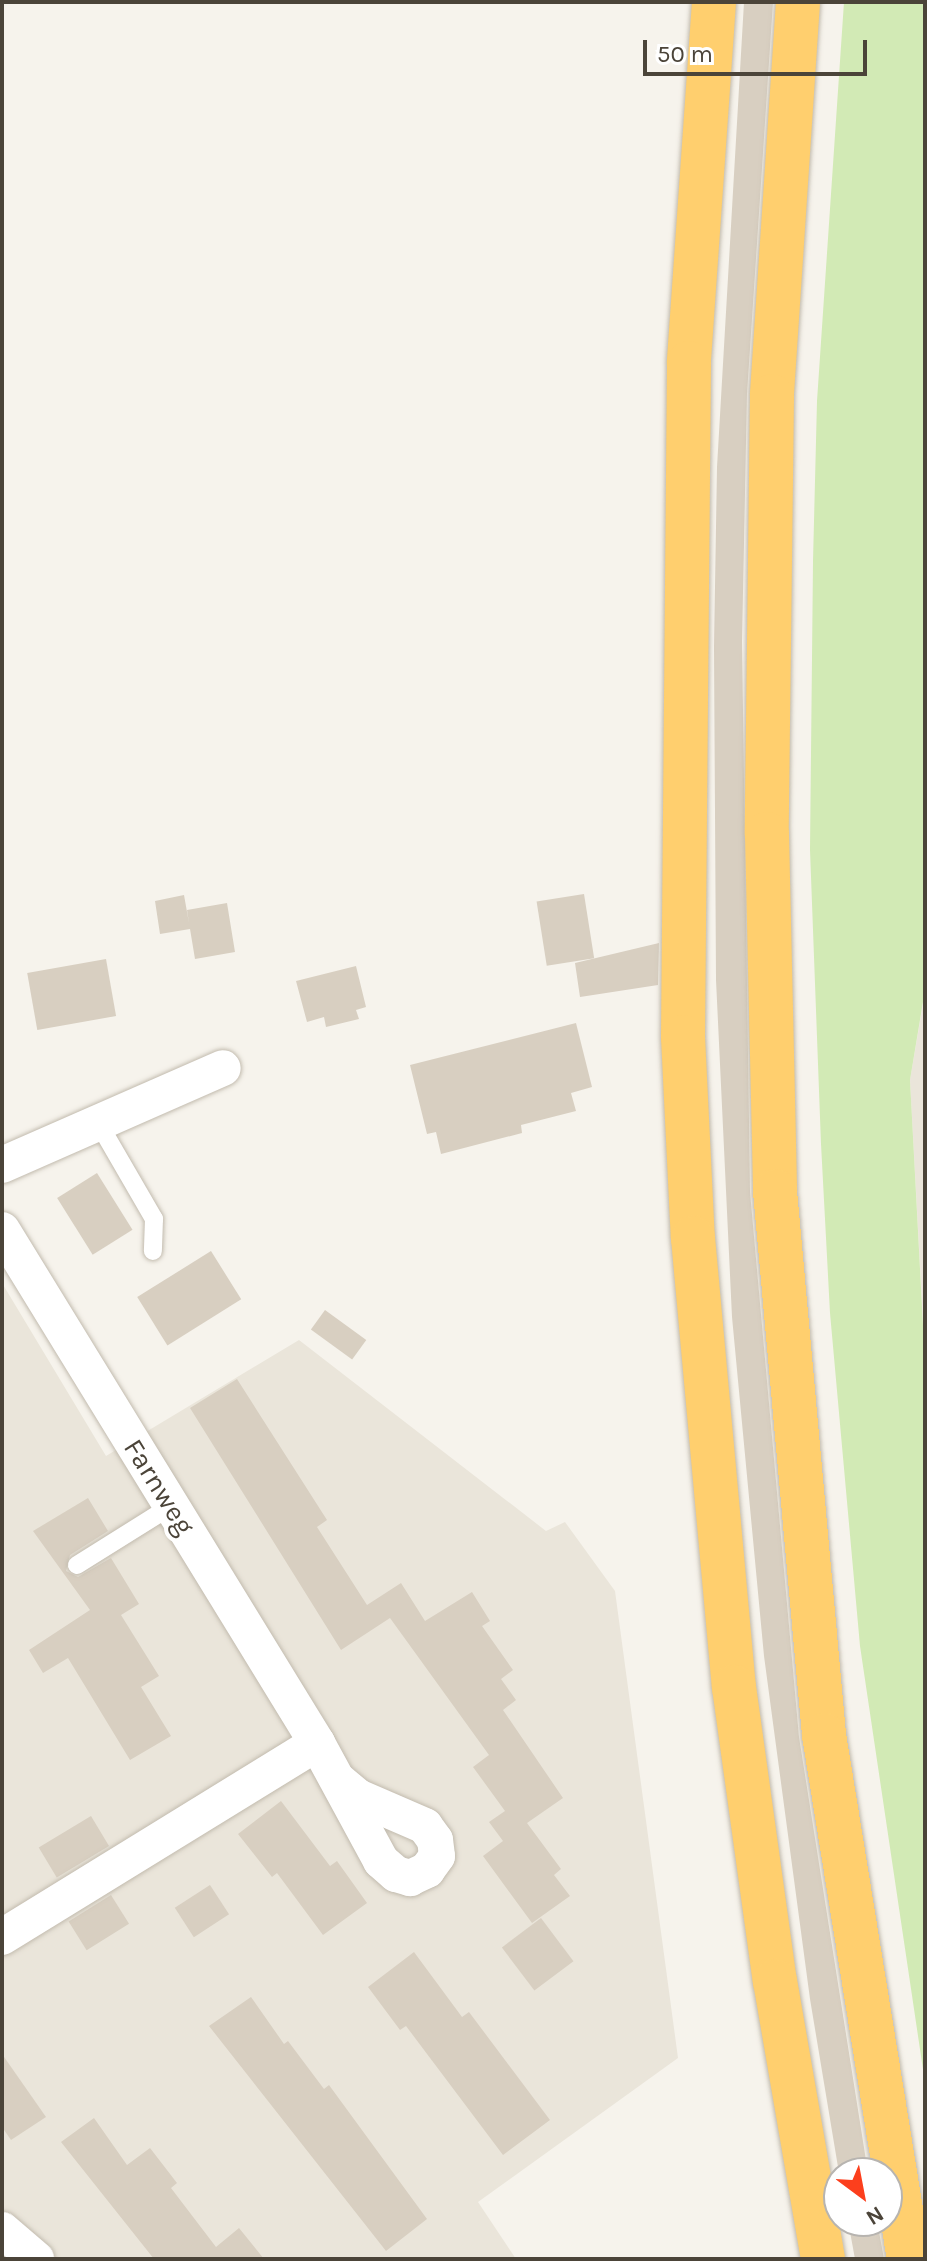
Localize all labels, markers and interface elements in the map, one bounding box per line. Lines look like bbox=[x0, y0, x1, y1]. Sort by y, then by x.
scale bar bbox=[647, 24, 871, 74]
text: 50 m bbox=[657, 40, 713, 68]
street label: Farnweg bbox=[116, 1433, 202, 1541]
north arrow bbox=[823, 2157, 903, 2237]
text: N bbox=[861, 2200, 888, 2231]

